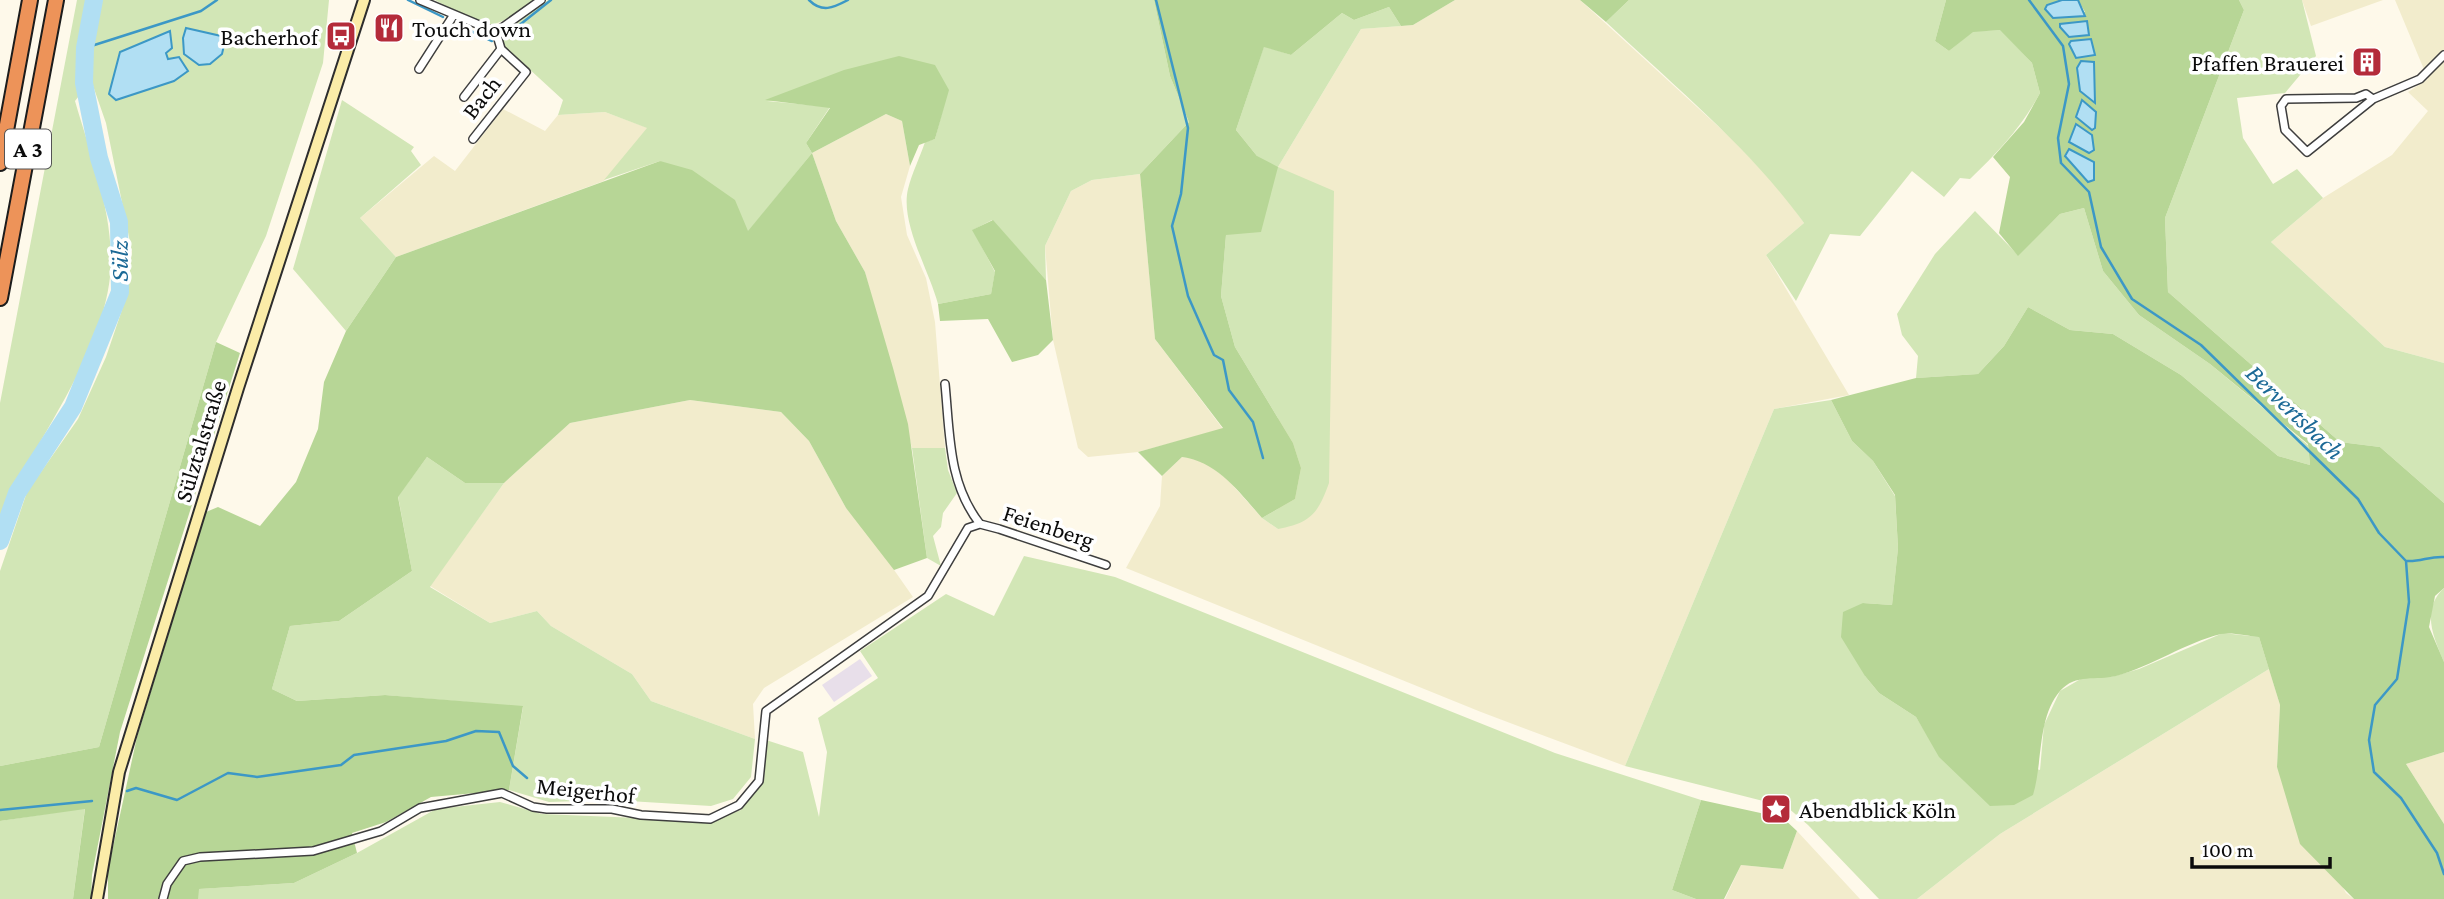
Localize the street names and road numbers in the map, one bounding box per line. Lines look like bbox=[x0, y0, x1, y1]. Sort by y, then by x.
street label: Bach bbox=[456, 70, 506, 124]
road number: A 3 bbox=[5, 130, 51, 168]
street label: Sülztalstraße bbox=[169, 377, 231, 505]
street label: Feienberg bbox=[1000, 499, 1098, 554]
street label: Meigerhof bbox=[535, 771, 639, 809]

